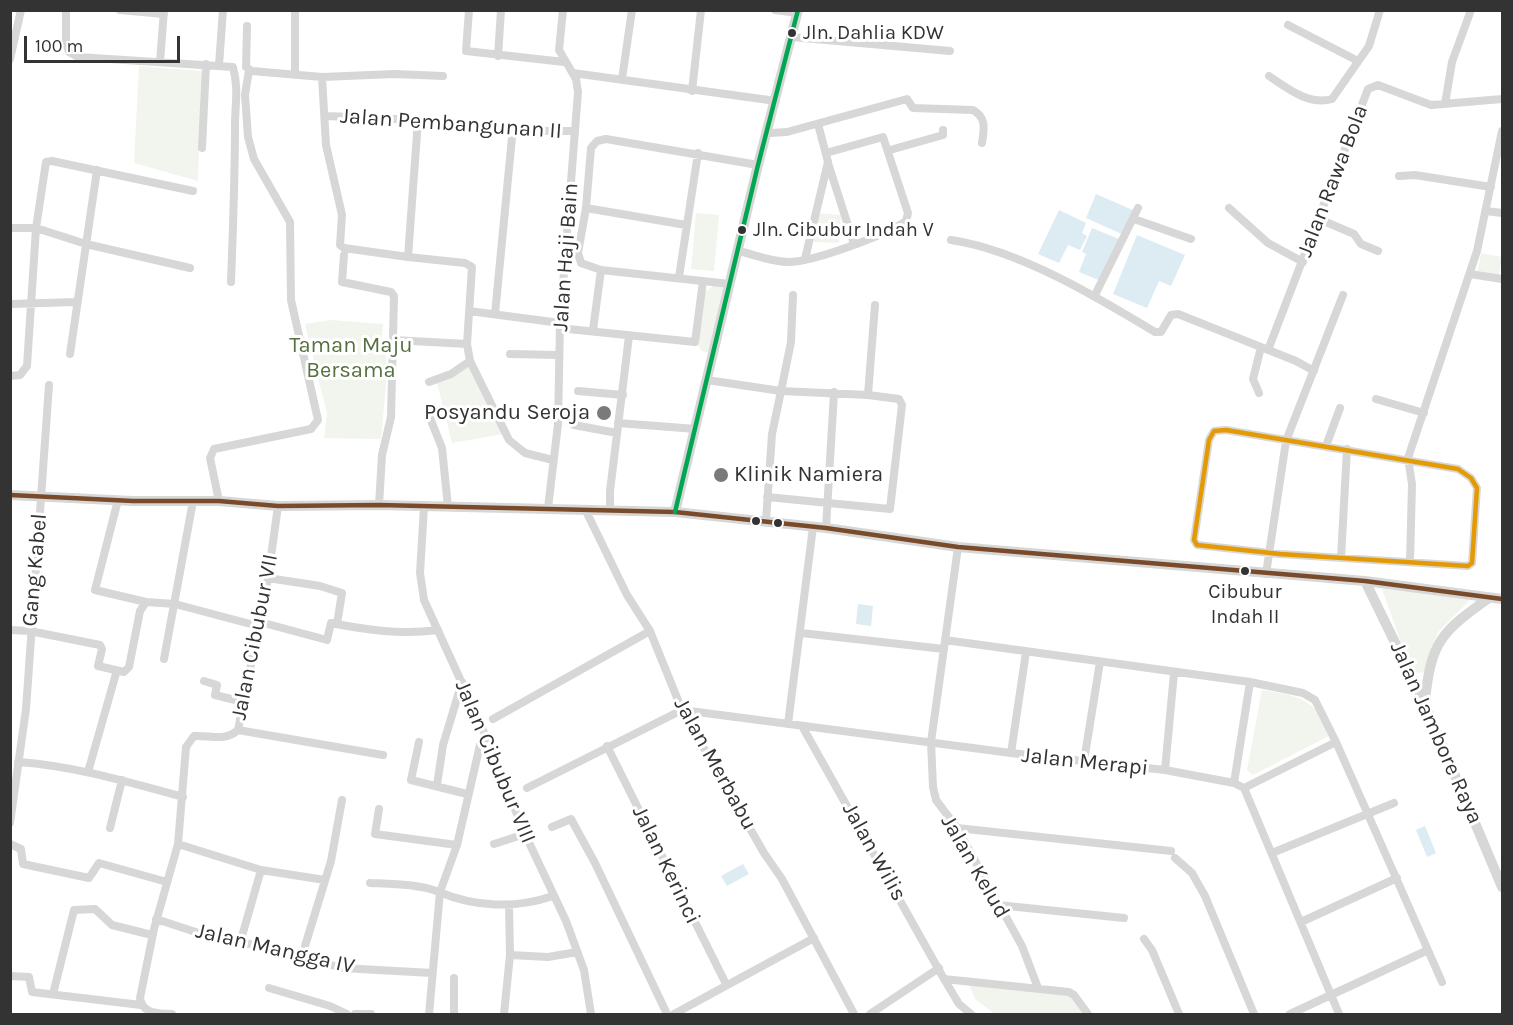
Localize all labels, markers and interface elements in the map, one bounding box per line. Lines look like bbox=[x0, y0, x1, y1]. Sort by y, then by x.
place label: Jln. Dahlia KDW bbox=[803, 21, 944, 45]
scale bar bbox=[27, 24, 183, 62]
marker: Jln. Dahlia KDW bbox=[786, 27, 798, 39]
text: 100 m bbox=[35, 35, 83, 57]
street label: Jalan Rawa Bola bbox=[1292, 101, 1374, 261]
street label: Jalan Pembangunan II bbox=[339, 103, 563, 145]
street label: Jalan Haji Bain bbox=[548, 182, 584, 332]
place label: Jln. Cibubur Indah V bbox=[753, 218, 934, 242]
marker: Jln. Cibubur Indah V bbox=[736, 224, 748, 236]
park label: Taman Maju Bersama bbox=[289, 333, 413, 384]
place label: Posyandu Seroja bbox=[424, 400, 590, 426]
marker: Posyandu Seroja bbox=[595, 404, 613, 422]
place label: Klinik Namiera bbox=[734, 462, 883, 488]
marker: Klinik Namiera bbox=[712, 466, 730, 484]
street label: Gang Kabel bbox=[17, 512, 53, 628]
unlabelled marker bbox=[750, 515, 762, 527]
unlabelled marker bbox=[772, 517, 784, 529]
street label: Jalan Cibubur VII bbox=[226, 552, 284, 722]
marker: Cibubur Indah II bbox=[1239, 565, 1251, 577]
place label: Cibubur Indah II bbox=[1208, 580, 1282, 627]
street label: Jalan Jambore Raya bbox=[1384, 638, 1488, 828]
street label: Jalan Cibubur VIII bbox=[449, 677, 541, 847]
street label: Jalan Merbabu bbox=[668, 693, 762, 835]
street label: Jalan Merapi bbox=[1020, 742, 1150, 782]
street label: Jalan Wilis bbox=[836, 798, 912, 906]
street label: Jalan Kerinci bbox=[626, 802, 706, 928]
street label: Jalan Kelud bbox=[935, 811, 1015, 923]
street label: Jalan Mangga IV bbox=[193, 918, 357, 980]

